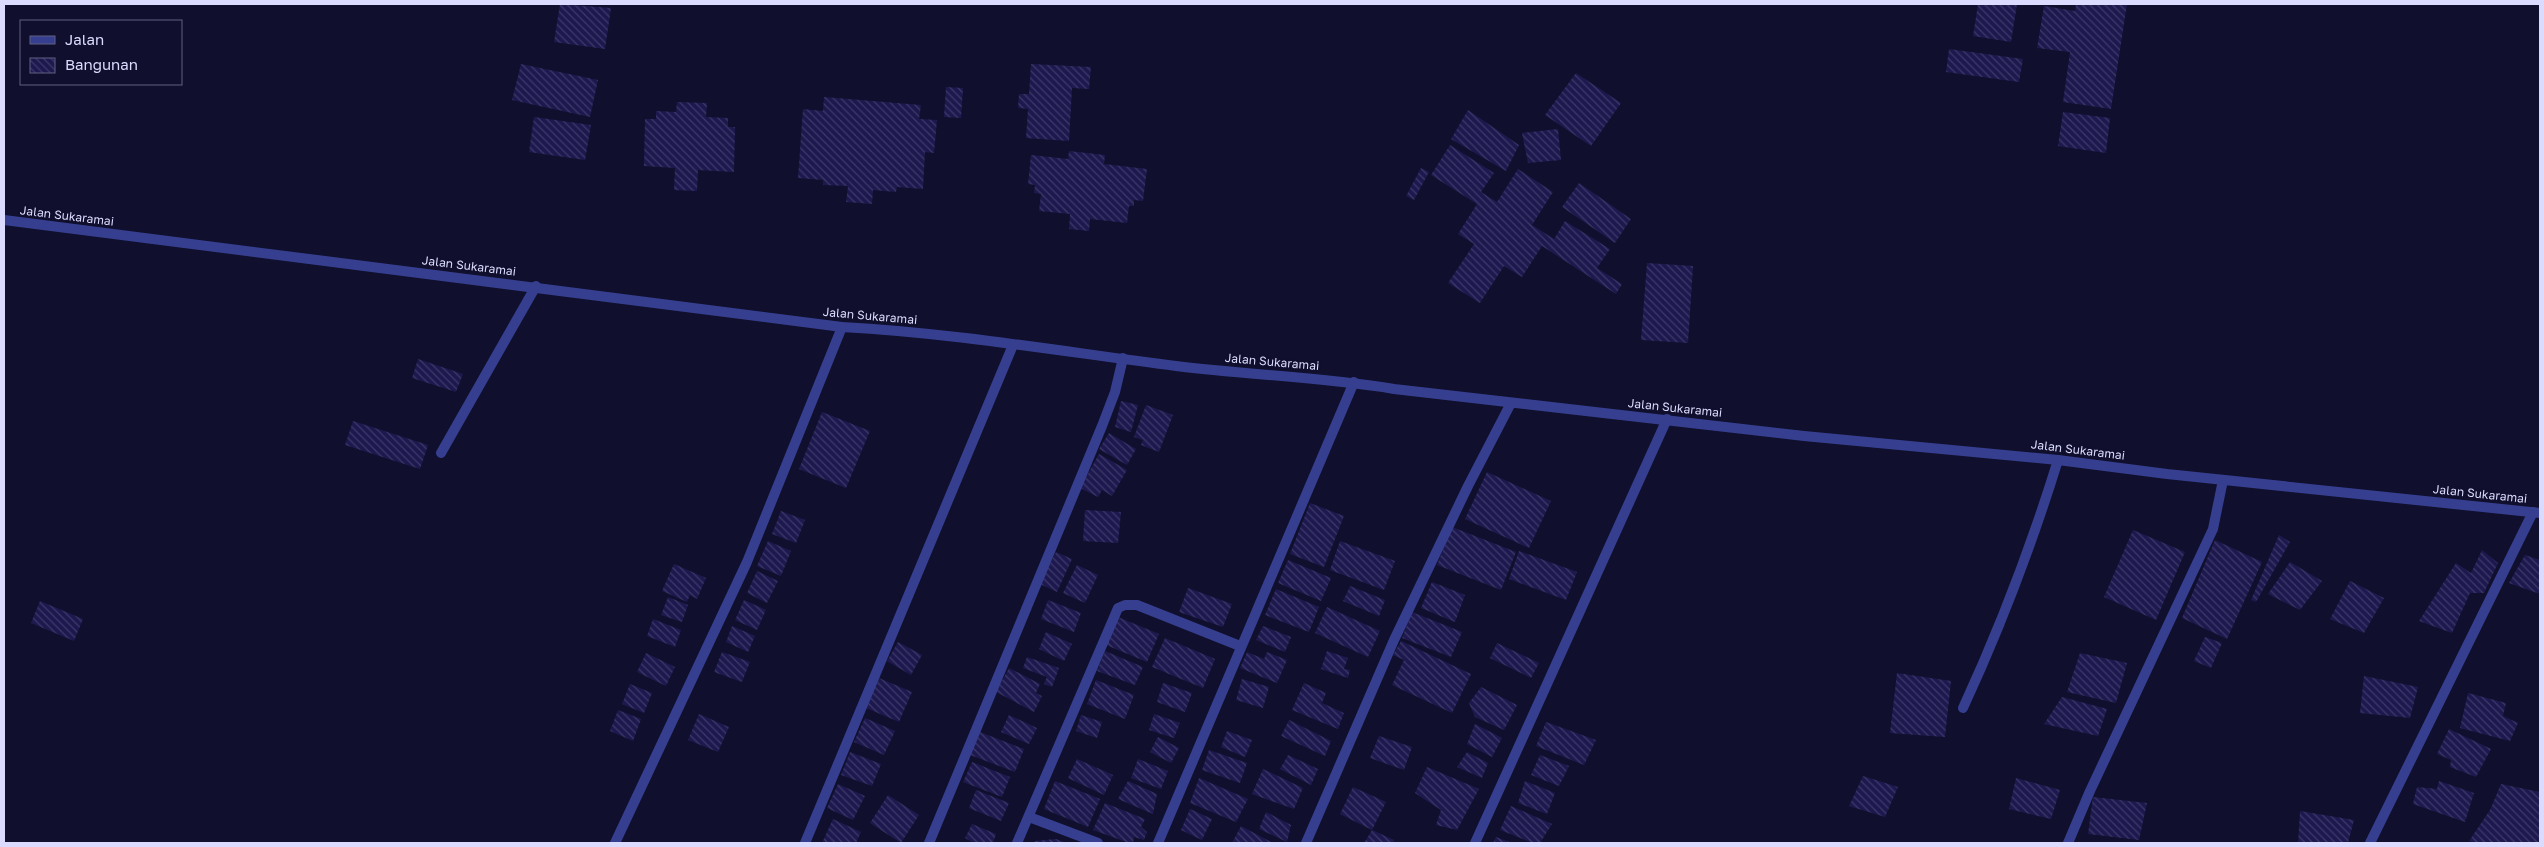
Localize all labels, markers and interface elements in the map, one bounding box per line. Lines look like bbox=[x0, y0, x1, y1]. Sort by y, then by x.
legend bbox=[20, 20, 182, 85]
text: Jalan bbox=[65, 30, 104, 48]
text: Bangunan bbox=[65, 55, 138, 73]
street label: Jalan Sukaramai bbox=[19, 202, 115, 229]
street label: Jalan Sukaramai bbox=[421, 252, 517, 279]
street label: Jalan Sukaramai bbox=[822, 304, 918, 327]
street label: Jalan Sukaramai bbox=[1224, 350, 1320, 373]
street label: Jalan Sukaramai bbox=[1627, 395, 1723, 420]
street label: Jalan Sukaramai bbox=[2030, 436, 2126, 463]
street label: Jalan Sukaramai bbox=[2432, 481, 2528, 506]

